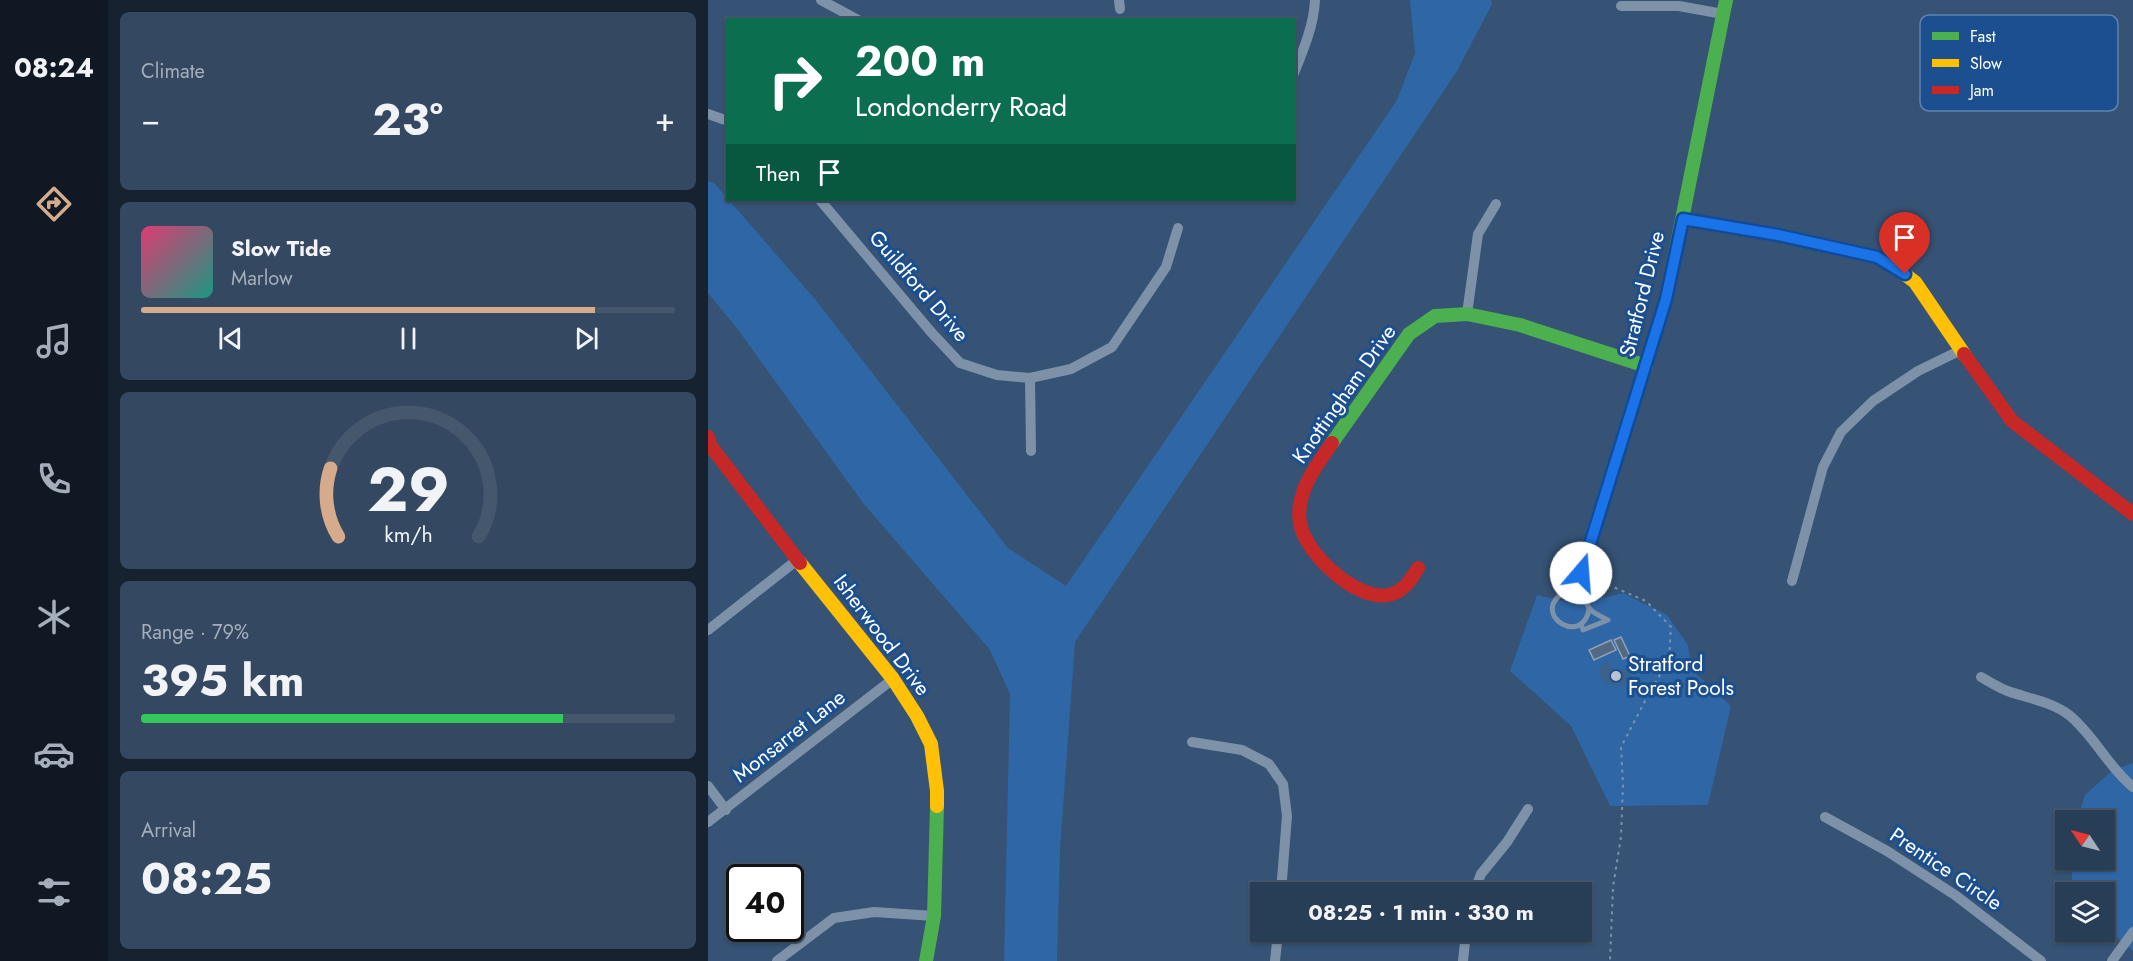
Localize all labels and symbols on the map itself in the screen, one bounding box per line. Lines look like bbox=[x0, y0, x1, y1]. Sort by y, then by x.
legend bbox=[1920, 15, 2118, 111]
text: Fast bbox=[1970, 25, 1996, 48]
text: Slow bbox=[1970, 52, 2002, 75]
text: Jam bbox=[1968, 79, 1994, 102]
pin bbox=[1879, 212, 1930, 274]
street label: Guildford Drive bbox=[862, 224, 976, 349]
street label: Stratford Drive bbox=[1612, 228, 1672, 360]
street label: Knottingham Drive bbox=[1285, 318, 1403, 470]
position arrow bbox=[1549, 541, 1613, 605]
street label: Isherwood Drive bbox=[826, 568, 938, 702]
place label: Stratford Forest Pools bbox=[1628, 649, 1734, 703]
marker: Stratford Forest Pools bbox=[1609, 669, 1623, 683]
street label: Monsarret Lane bbox=[726, 682, 852, 790]
north arrow bbox=[2055, 810, 2115, 870]
street label: Prentice Circle bbox=[1884, 820, 2008, 918]
speed limit sign: 40 bbox=[726, 864, 804, 942]

